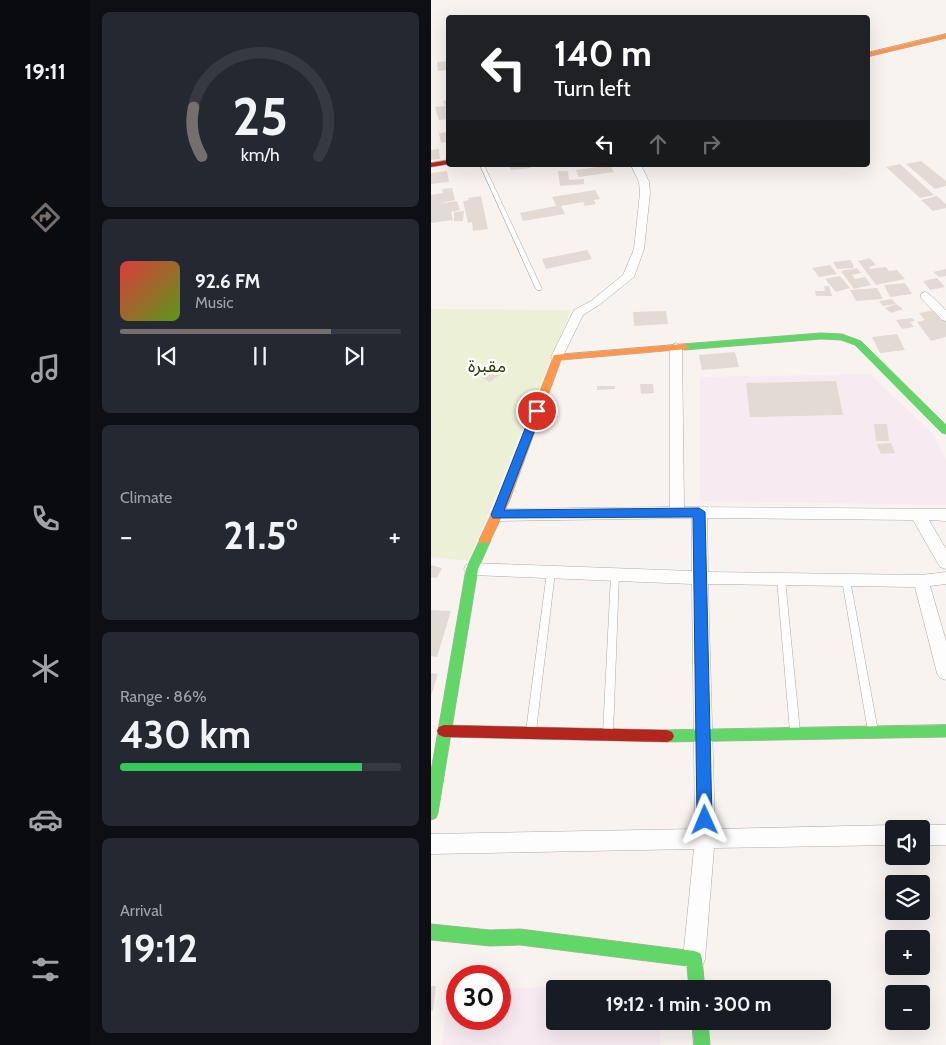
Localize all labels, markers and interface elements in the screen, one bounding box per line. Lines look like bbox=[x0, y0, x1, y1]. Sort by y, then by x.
text: 140 m bbox=[554, 32, 652, 75]
icon: left bbox=[471, 35, 536, 100]
text: 19:11 bbox=[24, 58, 66, 85]
text: Turn left bbox=[554, 75, 631, 102]
text: 25 bbox=[233, 85, 288, 148]
icon: left bbox=[591, 130, 619, 158]
icon: ahead bbox=[644, 130, 672, 158]
icon: right bbox=[697, 130, 725, 158]
text: km/h bbox=[241, 144, 280, 165]
icon: directions bbox=[28, 200, 63, 235]
text: 92.6 FM bbox=[195, 270, 260, 293]
text: Music bbox=[195, 293, 233, 312]
icon: previous bbox=[153, 342, 181, 370]
icon: pause bbox=[246, 342, 274, 370]
icon: next bbox=[340, 342, 368, 370]
icon: music bbox=[28, 351, 63, 386]
park label: مقبرة bbox=[468, 355, 506, 377]
pin bbox=[516, 390, 558, 432]
icon: arrive bbox=[523, 397, 551, 425]
text: Climate bbox=[120, 488, 172, 507]
icon: phone bbox=[28, 501, 63, 536]
text: 21.5° bbox=[224, 512, 297, 559]
text: − bbox=[120, 519, 132, 553]
text: + bbox=[389, 519, 401, 553]
icon: climate bbox=[28, 651, 63, 686]
text: Range · 86% bbox=[120, 687, 207, 706]
text: 430 km bbox=[120, 711, 251, 758]
position arrow bbox=[678, 793, 730, 845]
icon: car bbox=[28, 802, 63, 837]
map controls bbox=[885, 820, 930, 1030]
button: sound bbox=[885, 820, 930, 865]
button: layers bbox=[885, 875, 930, 920]
text: Arrival bbox=[120, 901, 163, 920]
text: 19:12 bbox=[120, 925, 198, 972]
button: + bbox=[885, 930, 930, 975]
icon: filters bbox=[28, 952, 63, 987]
speed limit sign: 30 bbox=[446, 965, 511, 1030]
button: − bbox=[885, 985, 930, 1030]
text: 19:12 · 1 min · 300 m bbox=[606, 993, 771, 1016]

